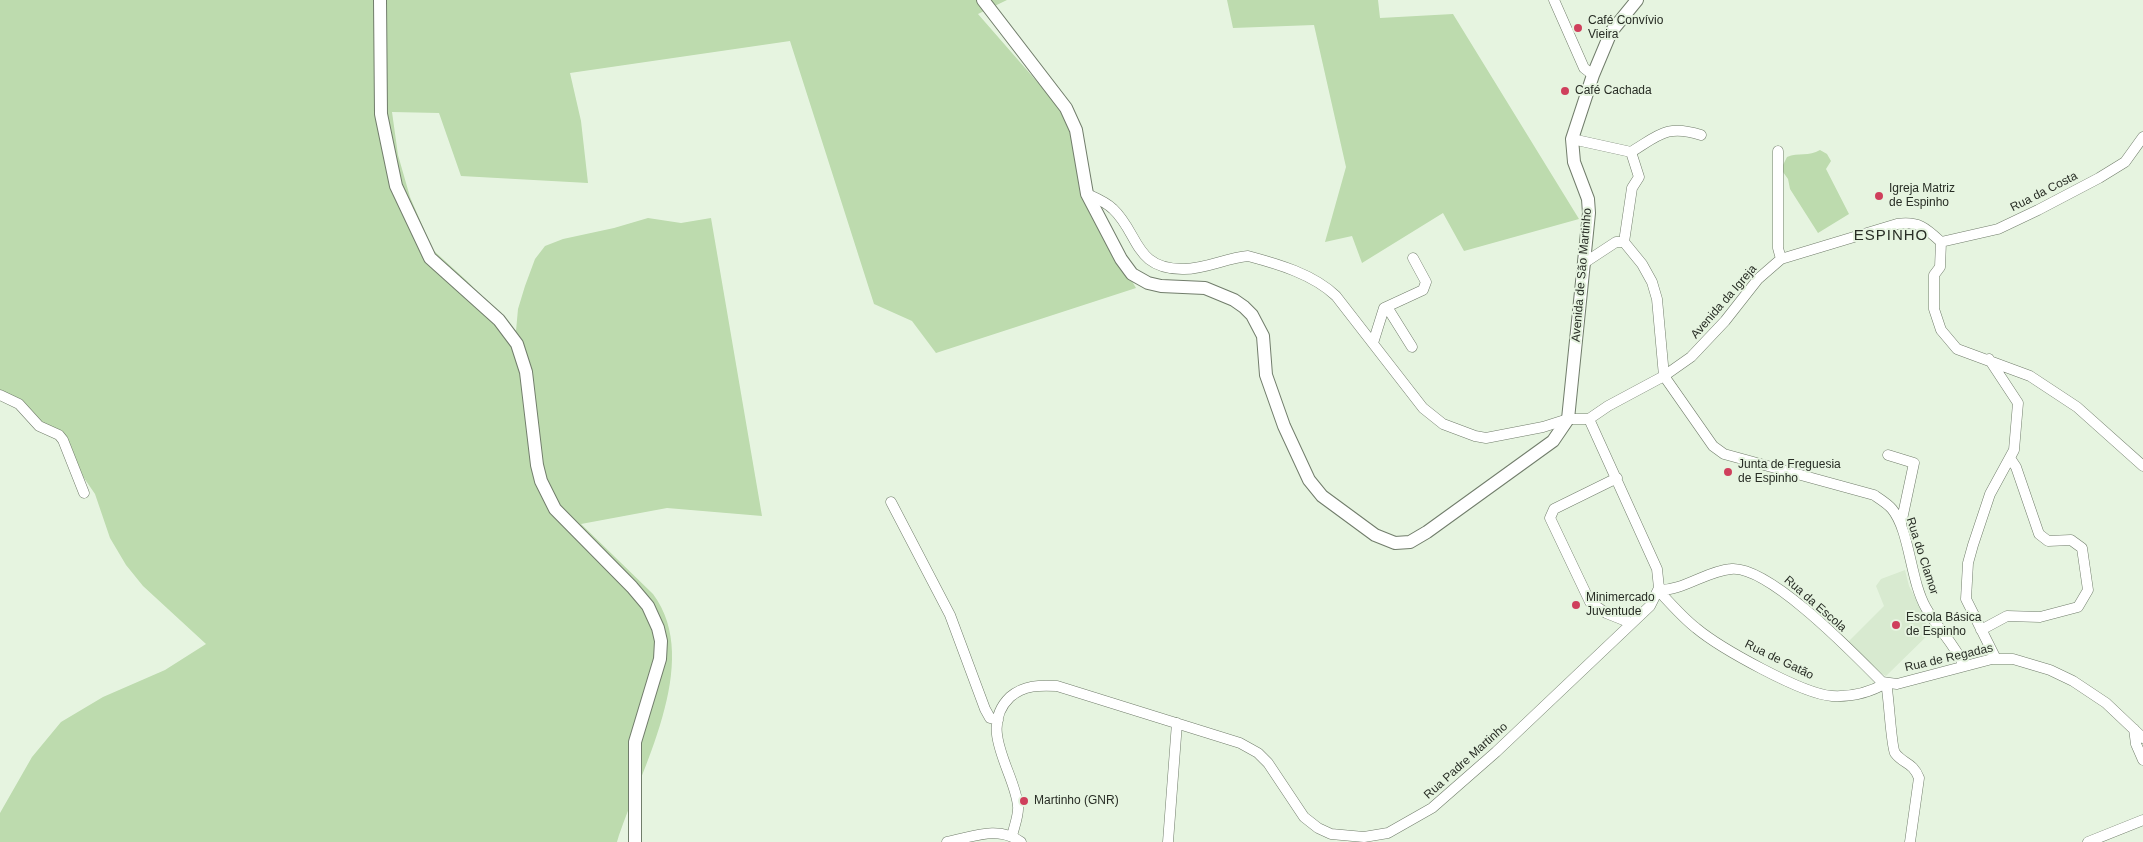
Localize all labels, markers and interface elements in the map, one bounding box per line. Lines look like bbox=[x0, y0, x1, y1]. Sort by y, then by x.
place label: Café Convívio Vieira bbox=[1588, 14, 1663, 42]
marker: Café Convívio Vieira bbox=[1572, 22, 1584, 34]
place label: Café Cachada bbox=[1575, 84, 1652, 98]
marker: Café Cachada bbox=[1559, 85, 1571, 97]
street label: Rua da Costa bbox=[2008, 169, 2080, 215]
place label: Igreja Matriz de Espinho bbox=[1889, 182, 1955, 210]
marker: Igreja Matriz de Espinho bbox=[1873, 190, 1885, 202]
street label: Avenida de São Martinho bbox=[1569, 207, 1595, 343]
district label: ESPINHO bbox=[1853, 227, 1929, 245]
street label: Avenida da Igreja bbox=[1688, 262, 1760, 342]
place label: Junta de Freguesia de Espinho bbox=[1738, 458, 1841, 486]
marker: Junta de Freguesia de Espinho bbox=[1722, 466, 1734, 478]
street label: Rua do Clamor bbox=[1903, 515, 1941, 597]
street label: Rua da Escola bbox=[1781, 573, 1849, 635]
place label: Minimercado Juventude bbox=[1586, 591, 1655, 619]
marker: Minimercado Juventude bbox=[1570, 599, 1582, 611]
place label: Escola Básica de Espinho bbox=[1906, 611, 1981, 639]
marker: Escola Básica de Espinho bbox=[1890, 619, 1902, 631]
street label: Rua de Gatão bbox=[1742, 637, 1816, 683]
street label: Rua de Regadas bbox=[1904, 641, 1994, 675]
street label: Rua Padre Martinho bbox=[1421, 720, 1511, 802]
place label: Martinho (GNR) bbox=[1034, 794, 1119, 808]
marker: Martinho (GNR) bbox=[1018, 795, 1030, 807]

